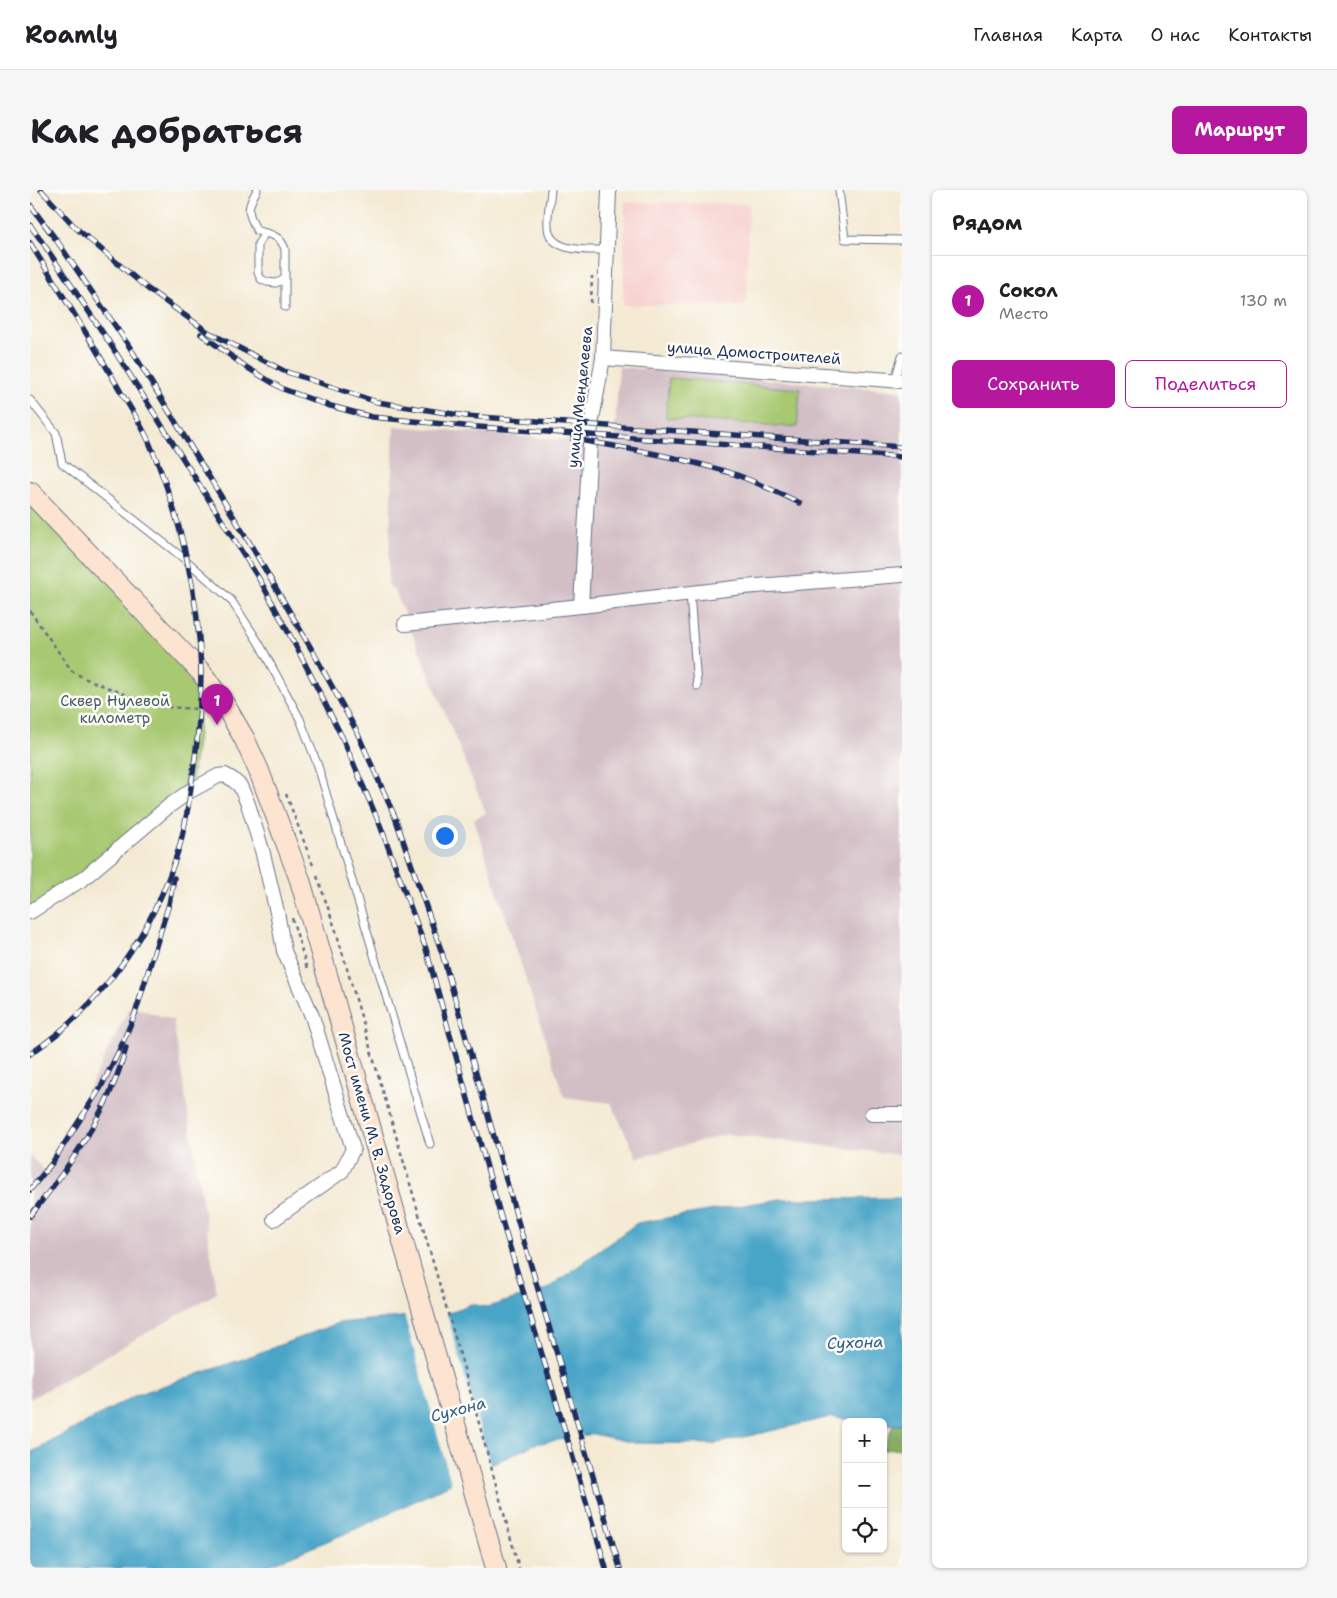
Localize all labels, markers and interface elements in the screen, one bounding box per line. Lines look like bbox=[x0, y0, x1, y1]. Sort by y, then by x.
text: Roamly bbox=[25, 19, 118, 51]
text: Главная bbox=[973, 23, 1043, 47]
text: Карта bbox=[1071, 23, 1123, 47]
text: О нас bbox=[1151, 23, 1200, 47]
text: Контакты bbox=[1228, 23, 1312, 47]
button: Маршрут bbox=[1172, 106, 1307, 154]
text: Как добраться bbox=[30, 107, 303, 154]
text: Рядом bbox=[952, 209, 1022, 237]
text: Сокол bbox=[999, 278, 1058, 303]
text: 1 bbox=[964, 290, 972, 311]
text: 130 m bbox=[1240, 290, 1287, 311]
text: Место bbox=[999, 303, 1049, 324]
street label: улица Менделеева bbox=[563, 325, 597, 469]
street label: улица Домостроителей bbox=[666, 337, 842, 369]
button: Сохранить bbox=[952, 360, 1115, 408]
button: Поделиться bbox=[1125, 360, 1287, 408]
pin: 1 bbox=[201, 684, 233, 725]
park label: Сквер Нулевой километр bbox=[60, 691, 170, 728]
your location bbox=[432, 823, 458, 849]
street label: Мост имени М. В. Задорова bbox=[334, 1030, 411, 1237]
water label: Сухона bbox=[826, 1331, 884, 1354]
water label: Сухона bbox=[428, 1392, 488, 1427]
map controls bbox=[842, 1418, 887, 1553]
button: + bbox=[842, 1418, 887, 1463]
button: − bbox=[842, 1463, 887, 1508]
button: locate bbox=[842, 1508, 887, 1553]

